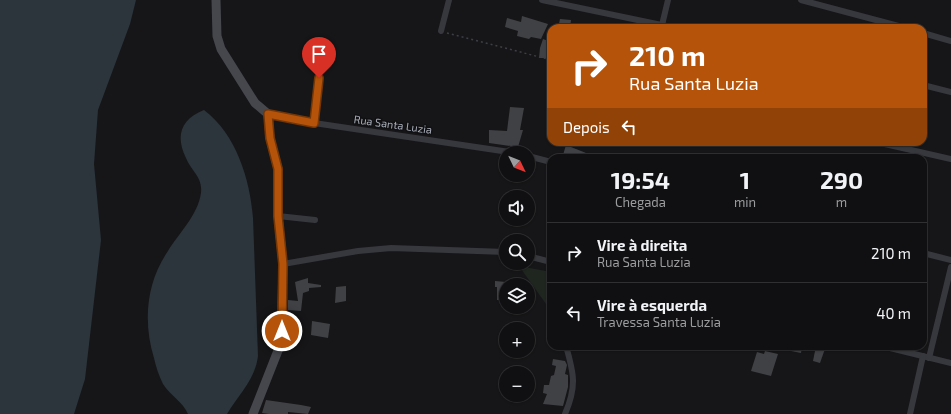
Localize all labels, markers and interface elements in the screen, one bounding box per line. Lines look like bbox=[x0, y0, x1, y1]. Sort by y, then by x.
pin bbox=[302, 37, 336, 78]
text: 210 m bbox=[629, 38, 706, 72]
icon: right bbox=[563, 40, 615, 92]
icon: arrive bbox=[308, 43, 330, 65]
text: Rua Santa Luzia bbox=[629, 72, 759, 94]
street label: Rua Santa Luzia bbox=[353, 112, 433, 136]
icon: left bbox=[618, 116, 640, 138]
text: Depois bbox=[563, 118, 610, 136]
north arrow bbox=[499, 146, 535, 182]
map controls bbox=[499, 146, 535, 402]
text: 19:54 bbox=[611, 165, 670, 194]
text: 1 bbox=[740, 165, 750, 194]
text: 290 bbox=[820, 165, 863, 194]
button: sound bbox=[499, 190, 535, 226]
text: Chegada bbox=[615, 194, 666, 210]
text: min bbox=[734, 194, 756, 210]
text: m bbox=[836, 194, 847, 210]
button: search bbox=[499, 234, 535, 270]
text: Vire à direita bbox=[597, 236, 687, 254]
icon: right bbox=[563, 242, 585, 264]
text: 210 m bbox=[871, 244, 911, 262]
text: Rua Santa Luzia bbox=[597, 254, 691, 270]
button: layers bbox=[499, 278, 535, 314]
text: Vire à esquerda bbox=[597, 296, 707, 314]
icon: left bbox=[563, 302, 585, 324]
text: 40 m bbox=[876, 304, 911, 322]
position arrow bbox=[261, 310, 303, 352]
text: Travessa Santa Luzia bbox=[597, 314, 721, 330]
button: + bbox=[499, 322, 535, 358]
button: − bbox=[499, 366, 535, 402]

